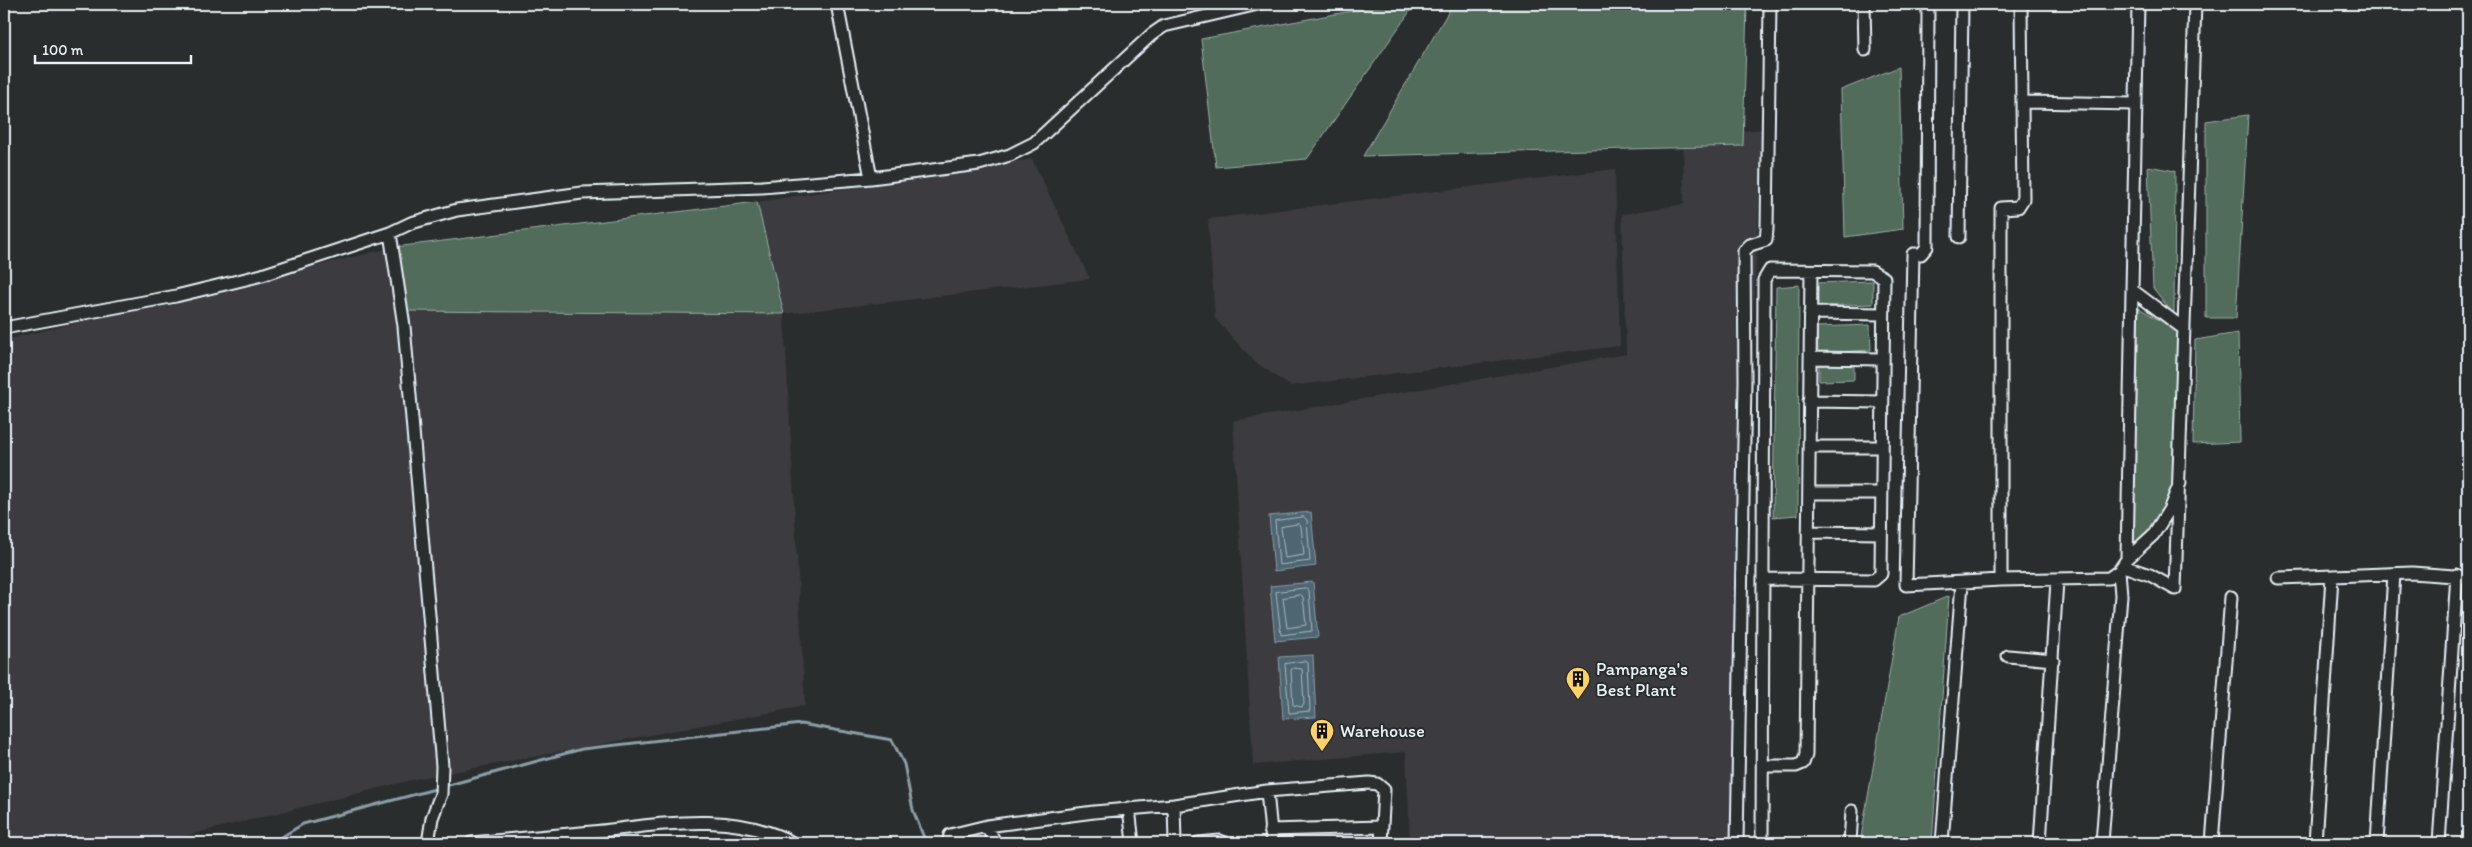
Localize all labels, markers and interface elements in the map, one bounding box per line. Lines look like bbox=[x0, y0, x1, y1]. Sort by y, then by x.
scale bar bbox=[35, 32, 191, 64]
text: 100 m bbox=[42, 41, 84, 59]
place label: Pampanga's Best Plant bbox=[1596, 658, 1688, 701]
building icon: Pampanga's Best Plant bbox=[1565, 666, 1591, 700]
building icon: Warehouse bbox=[1309, 718, 1335, 752]
place label: Warehouse bbox=[1340, 720, 1425, 742]

